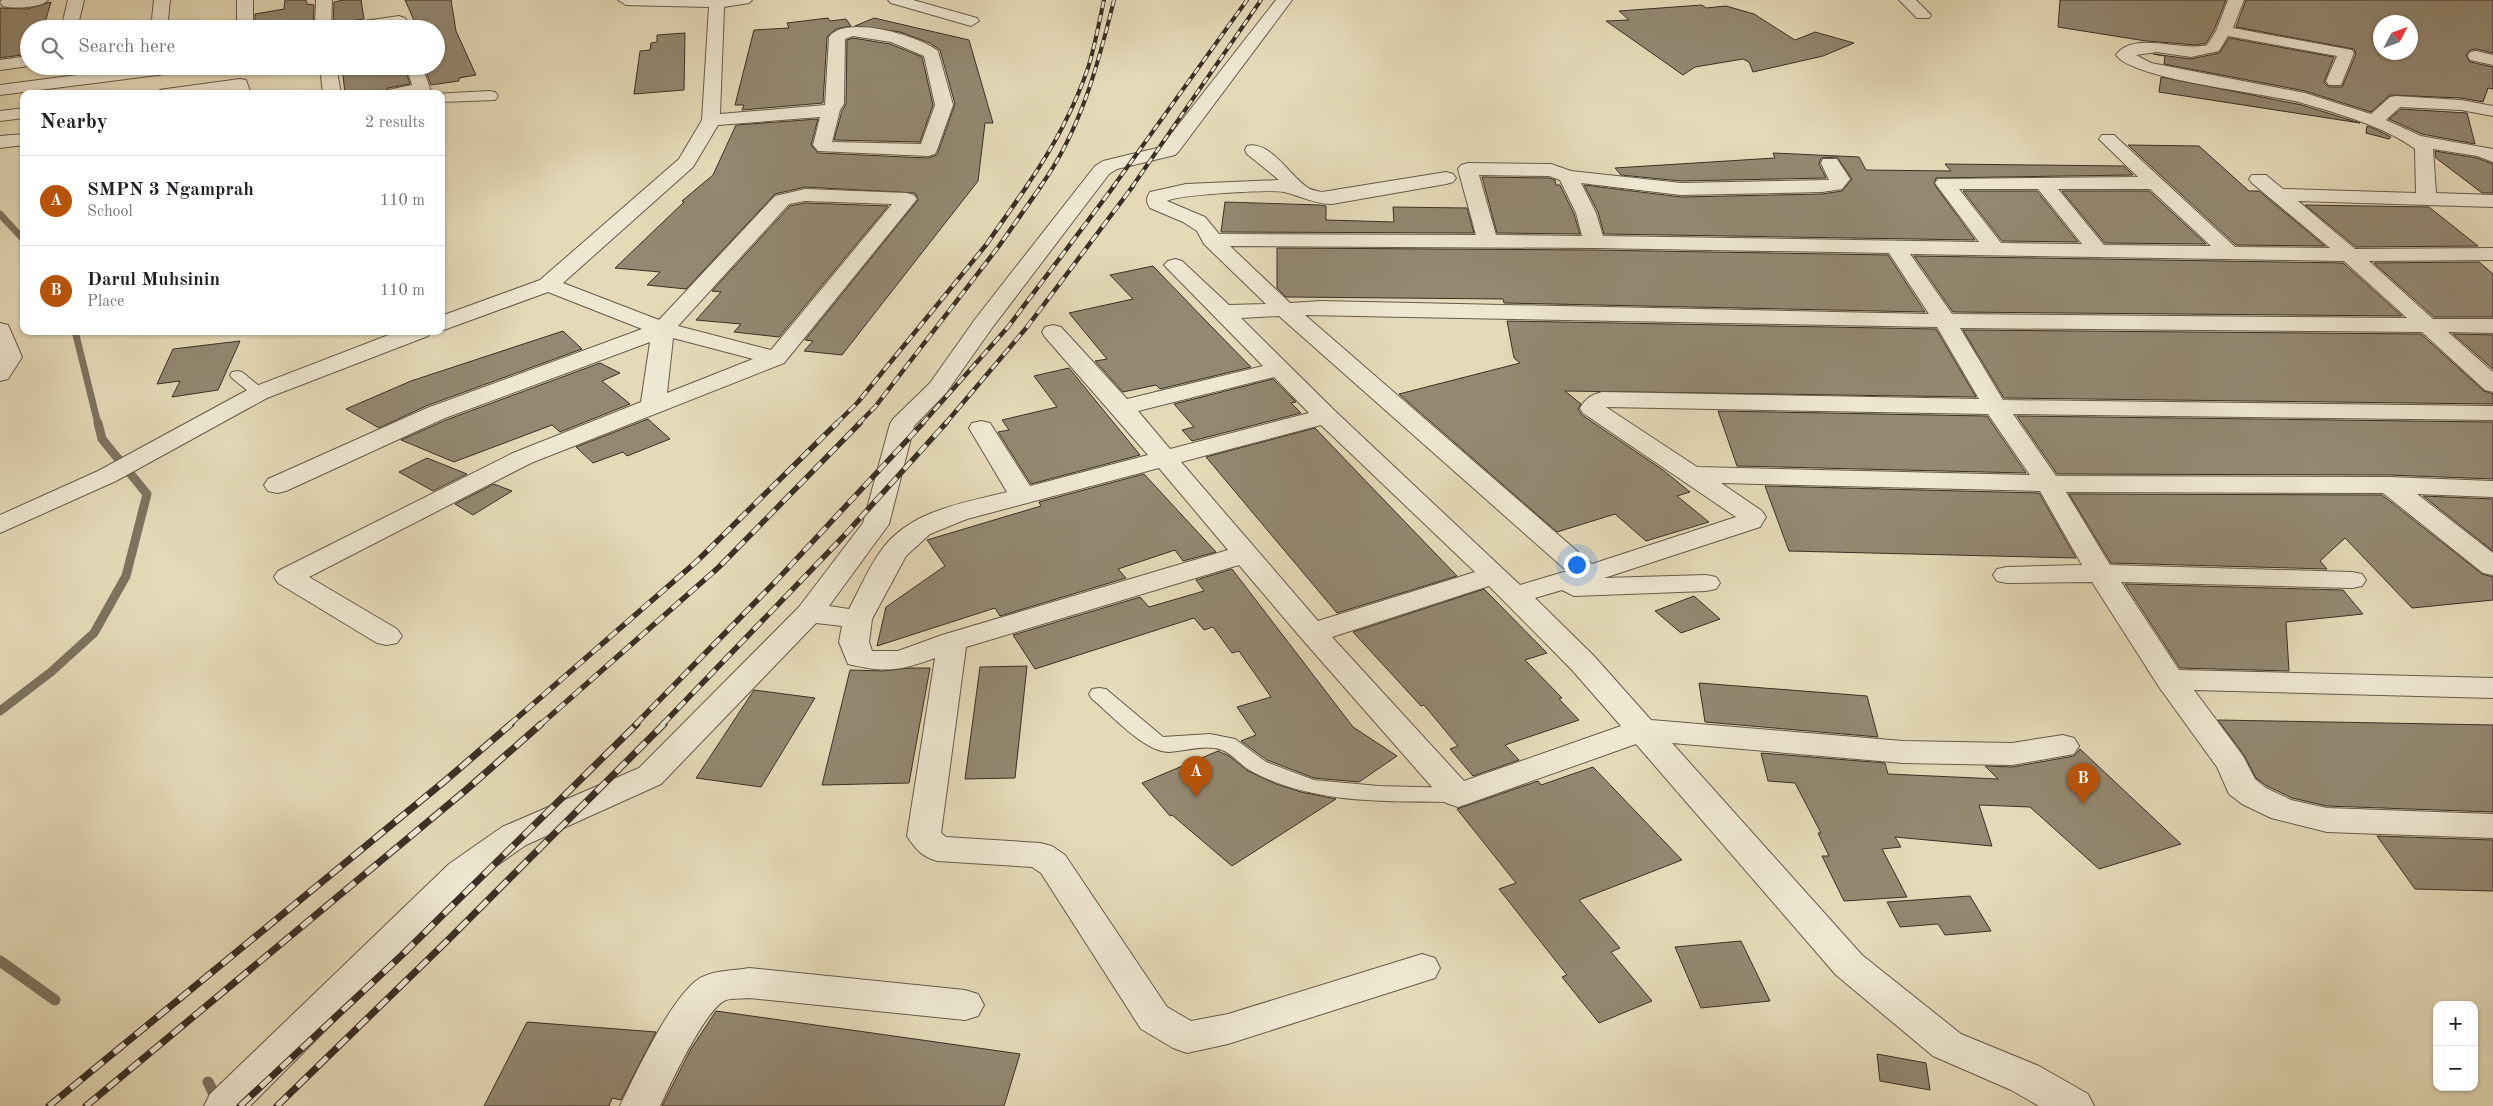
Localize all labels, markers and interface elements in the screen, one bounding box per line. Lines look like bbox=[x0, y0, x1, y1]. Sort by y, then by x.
north arrow bbox=[2373, 15, 2418, 60]
search box bbox=[20, 20, 445, 75]
icon: search bbox=[38, 34, 66, 62]
text: Search here bbox=[78, 38, 175, 57]
text: Nearby bbox=[40, 112, 108, 133]
text: 2 results bbox=[365, 115, 425, 131]
text: SMPN 3 Ngamprah bbox=[87, 181, 254, 200]
text: A bbox=[50, 193, 62, 209]
text: 110 m bbox=[380, 193, 425, 209]
text: School bbox=[87, 204, 133, 220]
text: Darul Muhsinin bbox=[87, 271, 220, 290]
text: B bbox=[50, 283, 62, 299]
text: 110 m bbox=[380, 283, 425, 299]
text: Place bbox=[87, 294, 124, 310]
your location bbox=[1564, 552, 1590, 578]
pin: A bbox=[1180, 756, 1212, 797]
pin: B bbox=[2067, 763, 2099, 804]
map controls bbox=[2433, 1001, 2478, 1091]
button: + bbox=[2433, 1001, 2478, 1046]
button: − bbox=[2433, 1046, 2478, 1091]

